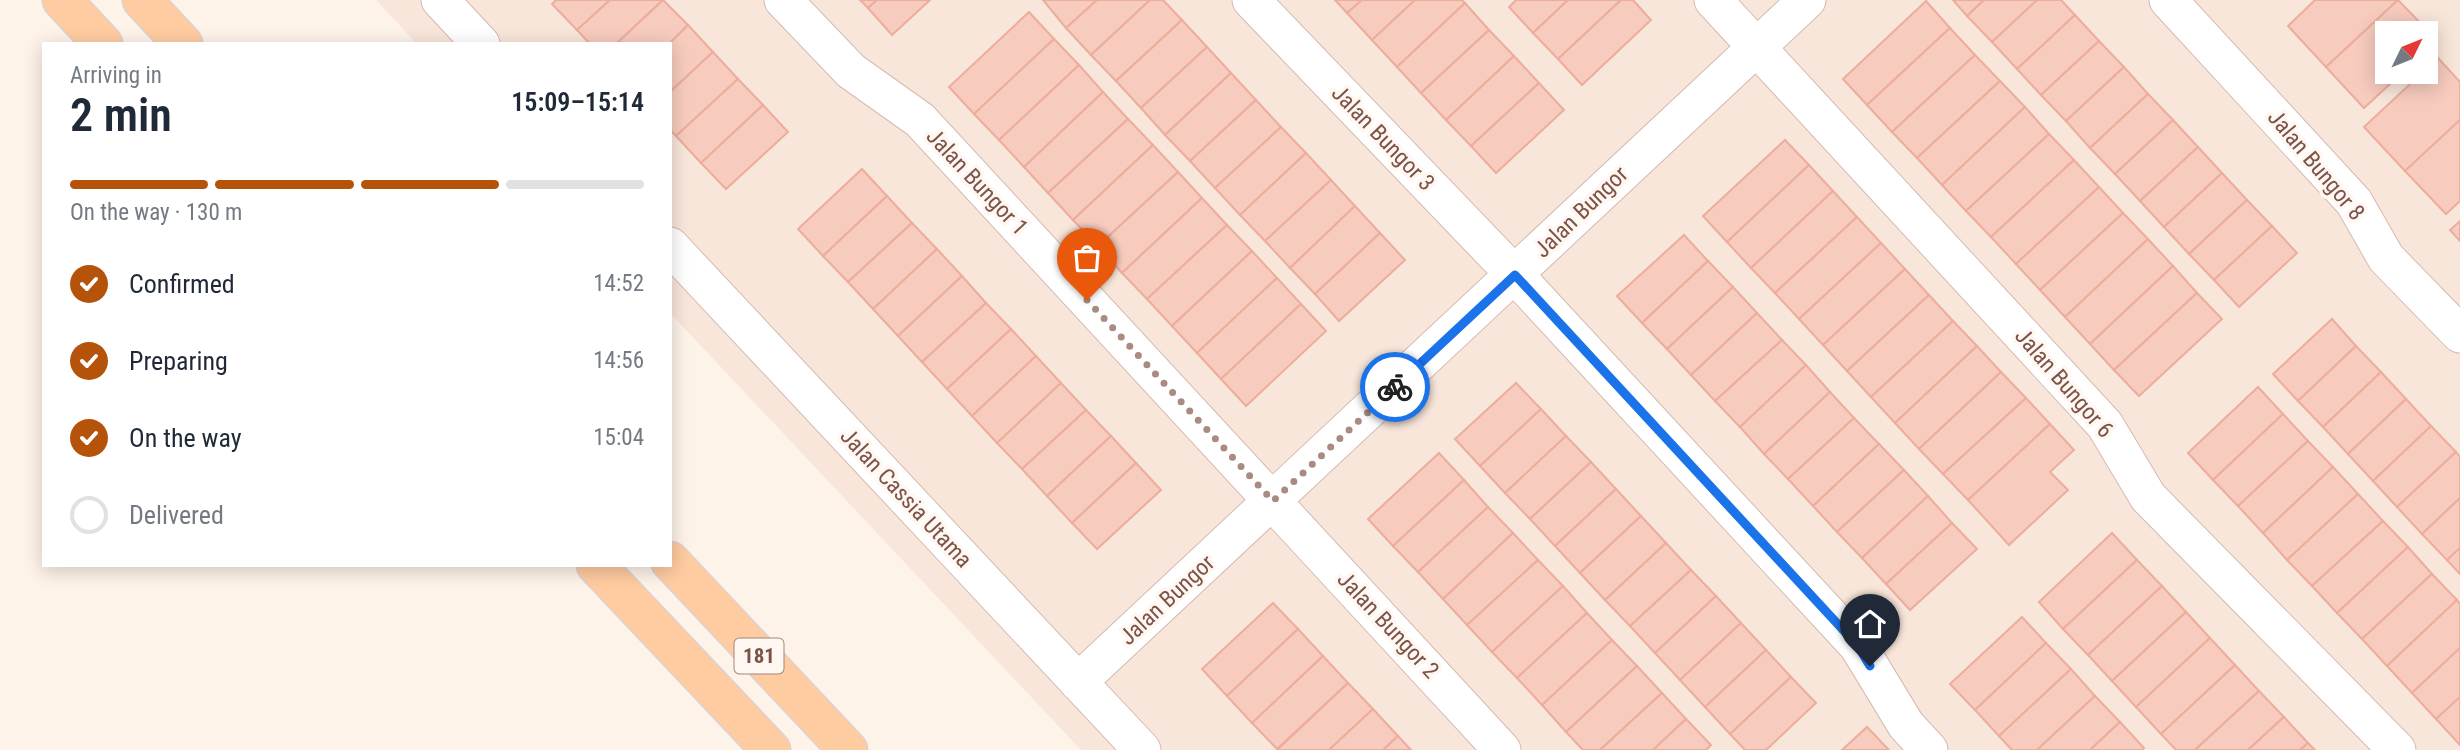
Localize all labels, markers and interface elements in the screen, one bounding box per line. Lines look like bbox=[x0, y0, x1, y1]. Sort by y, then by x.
north arrow bbox=[2375, 21, 2438, 84]
map controls bbox=[2375, 21, 2438, 84]
text: Arriving in bbox=[70, 62, 162, 89]
street label: Jalan Bungor 3 bbox=[1326, 80, 1440, 196]
text: 15:09–15:14 bbox=[511, 87, 644, 117]
text: 2 min bbox=[70, 88, 172, 142]
street label: Jalan Bungor 8 bbox=[2262, 104, 2370, 226]
street label: Jalan Bungor 1 bbox=[921, 123, 1033, 241]
street label: Jalan Bungor bbox=[1529, 161, 1633, 263]
text: On the way · 130 m bbox=[70, 199, 242, 226]
pin bbox=[1057, 228, 1117, 300]
icon: bag bbox=[1068, 239, 1106, 277]
icon: check bbox=[70, 265, 108, 303]
text: Confirmed bbox=[129, 269, 235, 299]
text: 14:52 bbox=[593, 270, 644, 297]
street label: Jalan Bungor 6 bbox=[2009, 323, 2119, 443]
icon: check bbox=[70, 342, 108, 380]
text: Preparing bbox=[129, 346, 228, 376]
text: 14:56 bbox=[593, 347, 644, 374]
courier bbox=[1360, 352, 1430, 422]
icon: bike bbox=[1376, 368, 1414, 406]
icon: check bbox=[70, 419, 108, 457]
text: On the way bbox=[129, 423, 242, 453]
street label: Jalan Cassia Utama bbox=[835, 423, 977, 573]
text: 15:04 bbox=[593, 424, 644, 451]
text: Delivered bbox=[129, 500, 224, 530]
street label: Jalan Bungor bbox=[1114, 549, 1220, 651]
street label: Jalan Bungor 2 bbox=[1332, 566, 1444, 684]
pin bbox=[1840, 594, 1900, 666]
icon: home bbox=[1851, 605, 1889, 643]
road number: 181 bbox=[734, 638, 784, 674]

